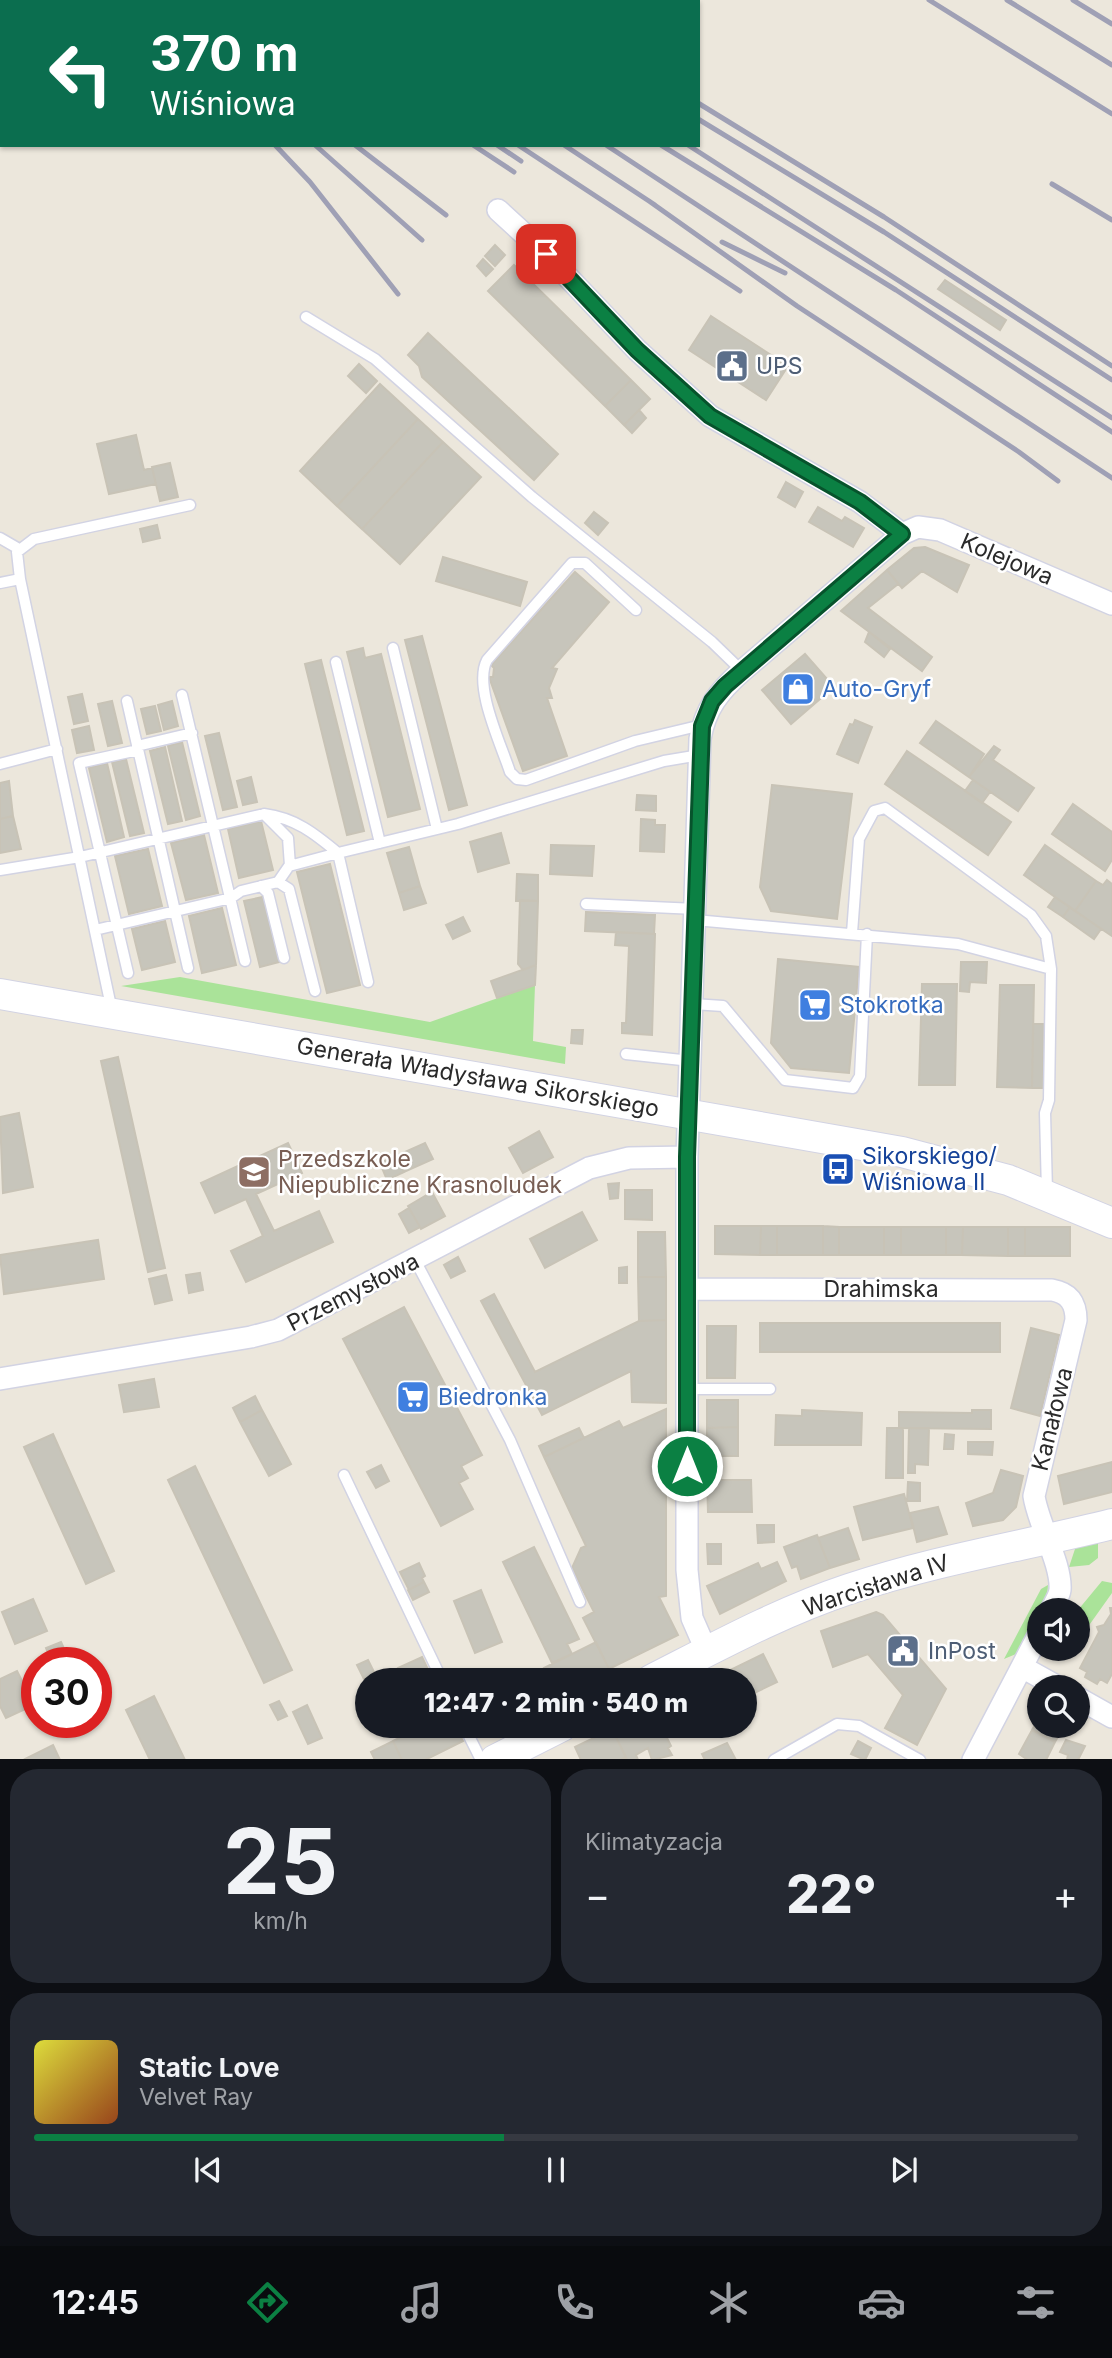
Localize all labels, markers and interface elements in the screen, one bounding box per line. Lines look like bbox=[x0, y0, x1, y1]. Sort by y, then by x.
text: 370 m bbox=[150, 24, 299, 83]
icon: left bbox=[35, 28, 126, 119]
text: Wiśniowa bbox=[150, 84, 296, 123]
pin bbox=[516, 224, 576, 284]
icon: arrive bbox=[527, 235, 565, 273]
public building icon: UPS bbox=[713, 347, 751, 385]
place label: UPS bbox=[756, 352, 803, 380]
street label: Kolejowa bbox=[956, 527, 1058, 591]
shop icon: Auto-Gryf bbox=[779, 670, 817, 708]
place label: Auto-Gryf bbox=[822, 675, 932, 703]
supermarket icon: Stokrotka bbox=[796, 986, 834, 1024]
place label: Stokrotka bbox=[840, 991, 944, 1019]
street label: Generała Władysława Sikorskiego bbox=[294, 1031, 662, 1123]
place label: Sikorskiego/ Wiśniowa II bbox=[862, 1142, 997, 1196]
place label: Przedszkole Niepubliczne Krasnoludek bbox=[278, 1145, 562, 1199]
bus stop icon: Sikorskiego/ Wiśniowa II bbox=[819, 1150, 857, 1188]
school or university icon: Przedszkole Niepubliczne Krasnoludek bbox=[235, 1153, 273, 1191]
street label: Przemysłowa bbox=[282, 1247, 424, 1337]
street label: Drahimska bbox=[823, 1275, 939, 1303]
street label: Kanałowa bbox=[1026, 1364, 1078, 1474]
supermarket icon: Biedronka bbox=[394, 1378, 432, 1416]
place label: Biedronka bbox=[438, 1383, 547, 1411]
position arrow bbox=[650, 1429, 724, 1503]
street label: Warcisława IV bbox=[799, 1548, 953, 1622]
map controls bbox=[1027, 1598, 1090, 1738]
button: sound bbox=[1027, 1598, 1090, 1661]
public building icon: InPost bbox=[884, 1632, 922, 1670]
place label: InPost bbox=[928, 1637, 996, 1665]
speed limit sign: 30 bbox=[21, 1647, 112, 1738]
button: search bbox=[1027, 1675, 1090, 1738]
text: 12:47 · 2 min · 540 m bbox=[424, 1687, 688, 1718]
text: 25 bbox=[223, 1806, 338, 1916]
text: Klimatyzacja bbox=[585, 1828, 723, 1856]
text: 22° bbox=[786, 1863, 877, 1926]
text: − bbox=[585, 1872, 610, 1918]
text: + bbox=[1053, 1872, 1078, 1918]
text: km/h bbox=[253, 1907, 308, 1935]
text: Static Love bbox=[139, 2052, 280, 2083]
text: Velvet Ray bbox=[139, 2083, 253, 2111]
icon: previous bbox=[189, 2151, 227, 2189]
icon: pause bbox=[537, 2151, 575, 2189]
icon: next bbox=[885, 2151, 923, 2189]
icon: directions bbox=[243, 2278, 292, 2327]
icon: music bbox=[397, 2278, 446, 2327]
icon: phone bbox=[550, 2278, 599, 2327]
icon: climate bbox=[704, 2278, 753, 2327]
icon: car bbox=[857, 2278, 906, 2327]
icon: filters bbox=[1011, 2278, 1060, 2327]
text: 12:45 bbox=[52, 2283, 139, 2322]

